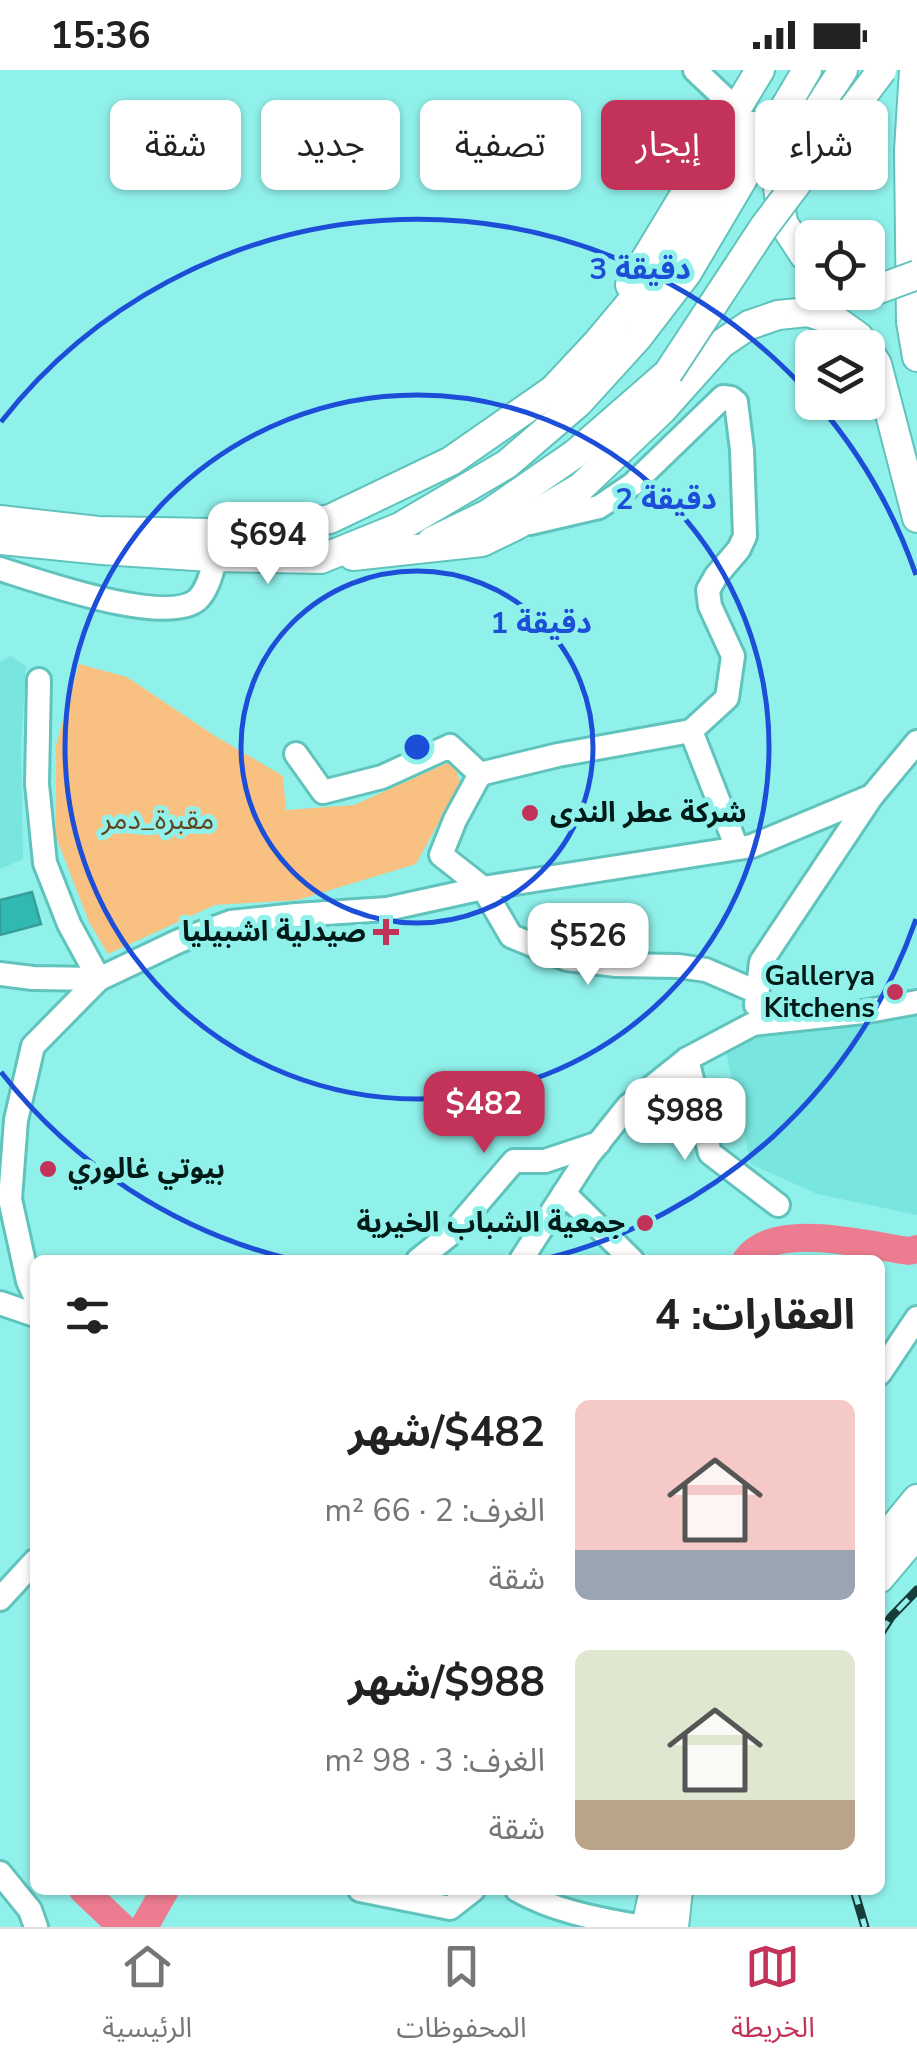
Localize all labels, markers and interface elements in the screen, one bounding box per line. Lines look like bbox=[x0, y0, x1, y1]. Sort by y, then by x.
text: 15:36 bbox=[50, 10, 151, 61]
chip: شقة bbox=[110, 100, 241, 190]
chip: جديد bbox=[261, 100, 400, 190]
chip: تصفية bbox=[420, 100, 581, 190]
chip: إيجار bbox=[601, 100, 735, 190]
chip: شراء bbox=[755, 100, 888, 190]
map controls bbox=[795, 220, 885, 420]
button: locate bbox=[795, 220, 885, 310]
text: 3 دقيقة bbox=[589, 249, 691, 290]
button: layers bbox=[795, 330, 885, 420]
text: 2 دقيقة bbox=[615, 479, 717, 520]
pin: $694 bbox=[209, 502, 327, 587]
text: $694 bbox=[230, 513, 306, 556]
text: 1 دقيقة bbox=[490, 603, 592, 644]
centre of rings bbox=[399, 729, 435, 765]
place label: شركة عطر الندى bbox=[550, 794, 747, 832]
park label: مقبرة_دمر bbox=[101, 801, 214, 839]
marker: شركة عطر الندى bbox=[519, 802, 541, 824]
pin: $526 bbox=[529, 903, 647, 988]
place label: صيدلية اشبيليا bbox=[182, 913, 366, 951]
text: $526 bbox=[550, 914, 626, 957]
marker: صيدلية اشبيليا bbox=[375, 921, 397, 943]
place label: Gallerya Kitchens bbox=[764, 957, 875, 1027]
marker: Gallerya Kitchens bbox=[884, 981, 906, 1003]
pin: $482 bbox=[425, 1071, 543, 1156]
pin: $988 bbox=[626, 1078, 744, 1163]
text: $482 bbox=[446, 1082, 522, 1125]
text: $988 bbox=[647, 1089, 723, 1132]
place label: بيوتي غالوري bbox=[68, 1150, 225, 1190]
marker: بيوتي غالوري bbox=[37, 1158, 59, 1180]
place label: جمعية الشباب الخيرية bbox=[356, 1204, 625, 1242]
marker: جمعية الشباب الخيرية bbox=[634, 1212, 656, 1234]
text: العقارات: 4 bbox=[655, 1287, 855, 1344]
icon: filters bbox=[60, 1288, 115, 1343]
text: $482/شهر bbox=[348, 1404, 545, 1461]
icon: home bbox=[655, 1440, 775, 1560]
text: الغرف: 2 · 66 m² bbox=[325, 1489, 545, 1532]
text: شقة bbox=[489, 1557, 545, 1600]
text: $988/شهر bbox=[348, 1654, 545, 1711]
icon: home bbox=[655, 1690, 775, 1810]
text: الغرف: 3 · 98 m² bbox=[325, 1739, 545, 1782]
text: شقة bbox=[489, 1807, 545, 1850]
tab: الرئيسية bbox=[102, 1939, 192, 2058]
tab: المحفوظات bbox=[397, 1939, 527, 2058]
tab: الخريطة bbox=[731, 1939, 815, 2058]

